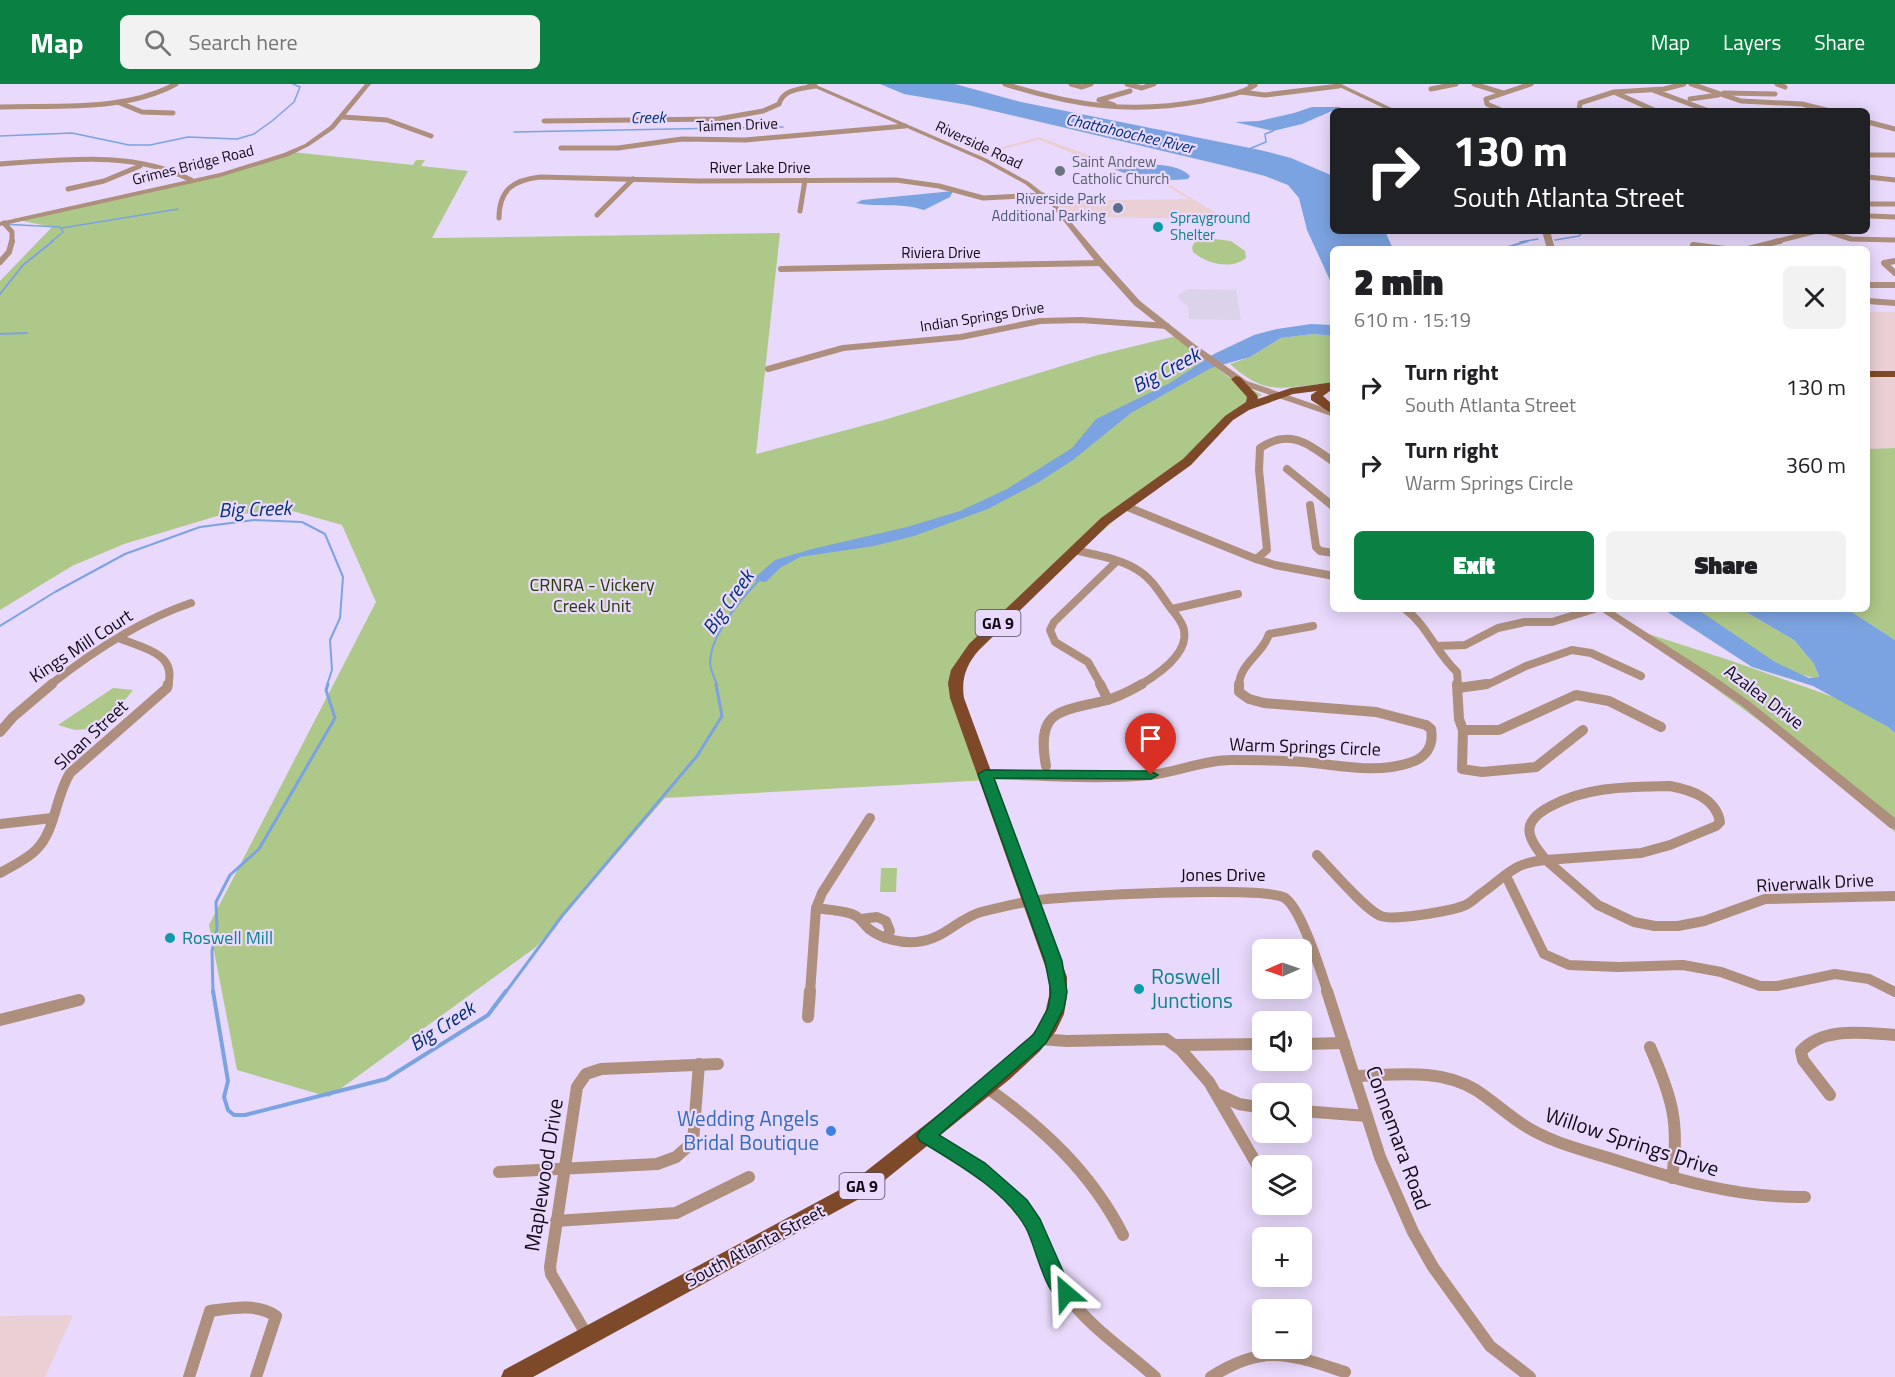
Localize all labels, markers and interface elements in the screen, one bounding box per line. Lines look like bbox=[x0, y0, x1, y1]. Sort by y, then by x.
search box bbox=[120, 15, 540, 69]
text: Map bbox=[30, 21, 84, 64]
text: Search here bbox=[189, 25, 298, 59]
icon: search bbox=[141, 26, 174, 59]
text: Map bbox=[1651, 26, 1690, 58]
text: Layers bbox=[1723, 26, 1781, 58]
text: Share bbox=[1814, 26, 1865, 58]
water label: Creek bbox=[630, 105, 667, 129]
water label: Chattahoochee River bbox=[1064, 107, 1198, 160]
street label: Taimen Drive bbox=[696, 112, 778, 137]
street label: Riverside Road bbox=[932, 114, 1027, 175]
text: 130 m bbox=[1453, 118, 1568, 182]
icon: right bbox=[1354, 132, 1432, 210]
street label: Grimes Bridge Road bbox=[130, 138, 256, 191]
place label: Saint Andrew Catholic Church bbox=[1072, 150, 1169, 190]
street label: River Lake Drive bbox=[709, 156, 811, 179]
marker: Saint Andrew Catholic Church bbox=[1053, 164, 1067, 178]
text: South Atlanta Street bbox=[1453, 176, 1684, 217]
place label: Riverside Park Additional Parking bbox=[991, 187, 1106, 227]
marker: Riverside Park Additional Parking bbox=[1111, 201, 1125, 215]
place label: Sprayground Shelter bbox=[1170, 206, 1250, 246]
marker: Sprayground Shelter bbox=[1151, 220, 1165, 234]
street label: Riviera Drive bbox=[901, 241, 981, 264]
text: 2 min bbox=[1354, 254, 1443, 309]
button: close bbox=[1783, 266, 1846, 329]
street label: Indian Springs Drive bbox=[918, 295, 1046, 338]
text: 610 m · 15:19 bbox=[1354, 304, 1471, 335]
water label: Big Creek bbox=[1126, 338, 1207, 400]
text: Turn right bbox=[1405, 355, 1499, 389]
text: 130 m bbox=[1786, 370, 1846, 404]
icon: right bbox=[1354, 371, 1387, 404]
text: South Atlanta Street bbox=[1405, 389, 1576, 420]
text: Turn right bbox=[1405, 433, 1499, 467]
text: 360 m bbox=[1786, 448, 1846, 482]
icon: right bbox=[1354, 449, 1387, 482]
text: Warm Springs Circle bbox=[1405, 467, 1573, 498]
water label: Big Creek bbox=[218, 492, 294, 525]
button: Exit bbox=[1354, 531, 1594, 600]
button: Share bbox=[1606, 531, 1846, 600]
water label: Big Creek bbox=[694, 561, 762, 640]
park label: CRNRA - Vickery Creek Unit bbox=[529, 571, 655, 619]
street label: Kings Mill Court bbox=[24, 602, 138, 689]
road number: GA 9 bbox=[976, 610, 1020, 636]
street label: Azalea Drive bbox=[1719, 658, 1810, 736]
street label: Sloan Street bbox=[48, 693, 134, 776]
pin bbox=[1125, 713, 1176, 775]
icon: arrive bbox=[1134, 722, 1167, 755]
street label: Warm Springs Circle bbox=[1229, 730, 1381, 763]
street label: Jones Drive bbox=[1180, 861, 1266, 888]
street label: Riverwalk Drive bbox=[1756, 866, 1874, 899]
place label: Roswell Mill bbox=[182, 924, 273, 951]
marker: Roswell Mill bbox=[163, 931, 177, 945]
north arrow bbox=[1252, 939, 1312, 999]
map controls bbox=[1252, 939, 1312, 1359]
place label: Roswell Junctions bbox=[1151, 960, 1233, 1016]
marker: Roswell Junctions bbox=[1132, 982, 1146, 996]
water label: Big Creek bbox=[403, 992, 483, 1058]
button: sound bbox=[1252, 1011, 1312, 1071]
street label: Connemara Road bbox=[1358, 1061, 1440, 1214]
button: search bbox=[1252, 1083, 1312, 1143]
street label: Maplewood Drive bbox=[515, 1096, 571, 1254]
street label: Willow Springs Drive bbox=[1541, 1098, 1723, 1184]
place label: Wedding Angels Bridal Boutique bbox=[677, 1102, 819, 1158]
marker: Wedding Angels Bridal Boutique bbox=[824, 1124, 838, 1138]
button: layers bbox=[1252, 1155, 1312, 1215]
road number: GA 9 bbox=[840, 1173, 884, 1199]
street label: South Atlanta Street bbox=[680, 1197, 830, 1294]
button: + bbox=[1252, 1227, 1312, 1287]
position arrow bbox=[1034, 1261, 1098, 1325]
button: − bbox=[1252, 1299, 1312, 1359]

